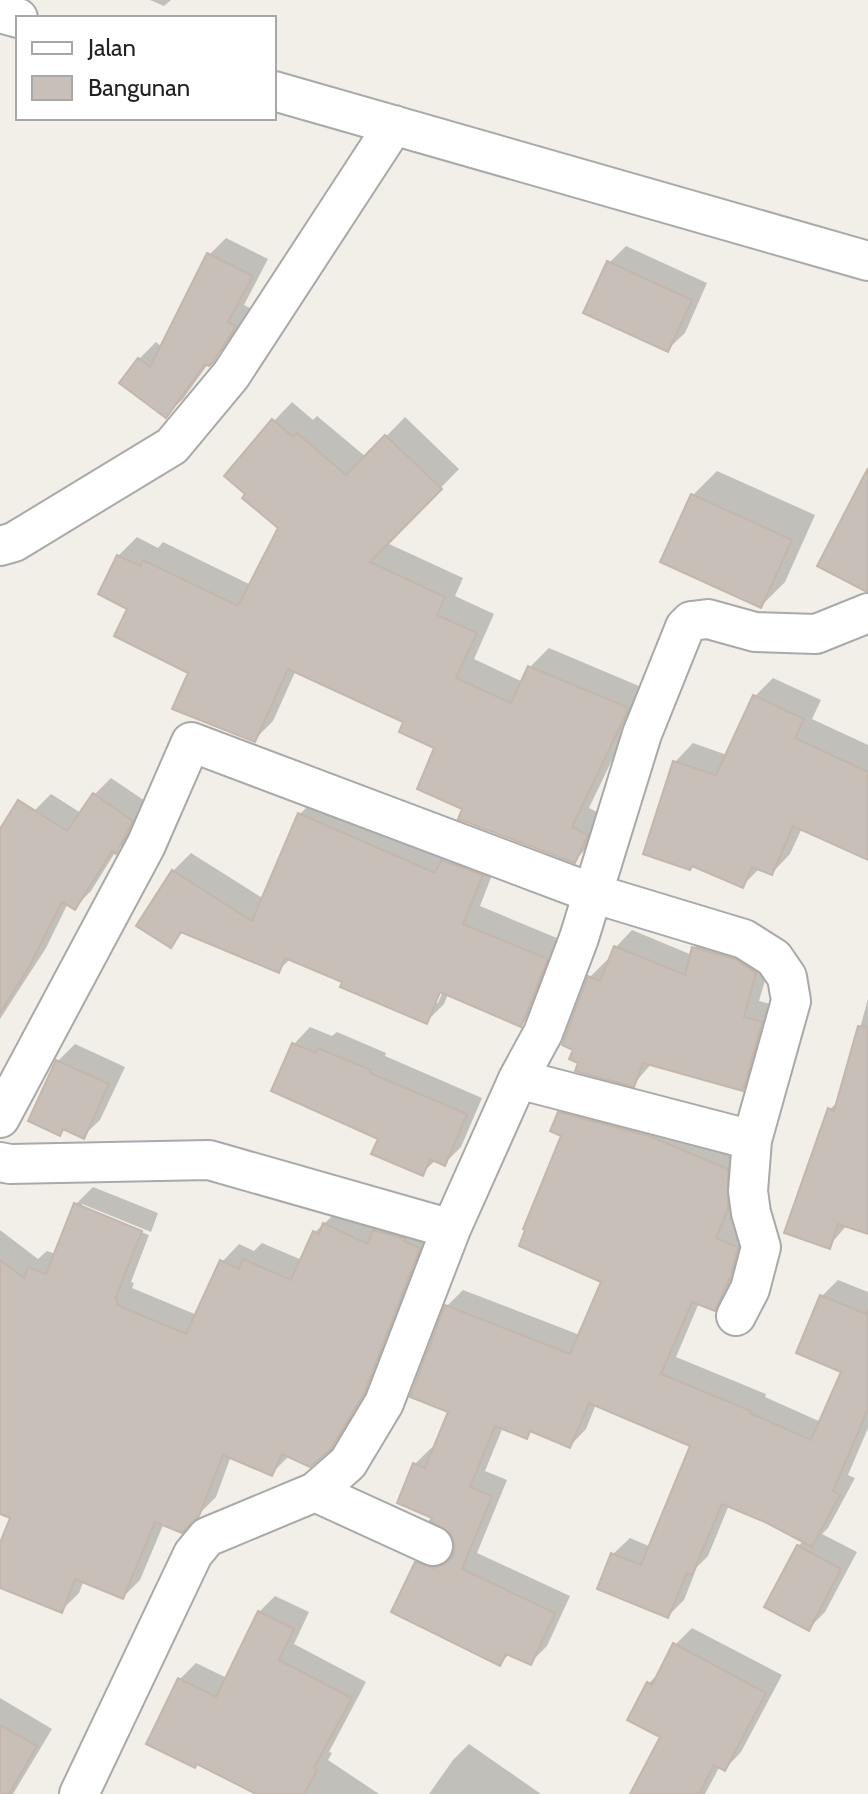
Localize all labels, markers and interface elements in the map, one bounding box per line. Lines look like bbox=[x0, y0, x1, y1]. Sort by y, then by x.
legend bbox=[16, 16, 276, 120]
text: Jalan bbox=[87, 33, 136, 62]
text: Bangunan bbox=[88, 73, 190, 102]

